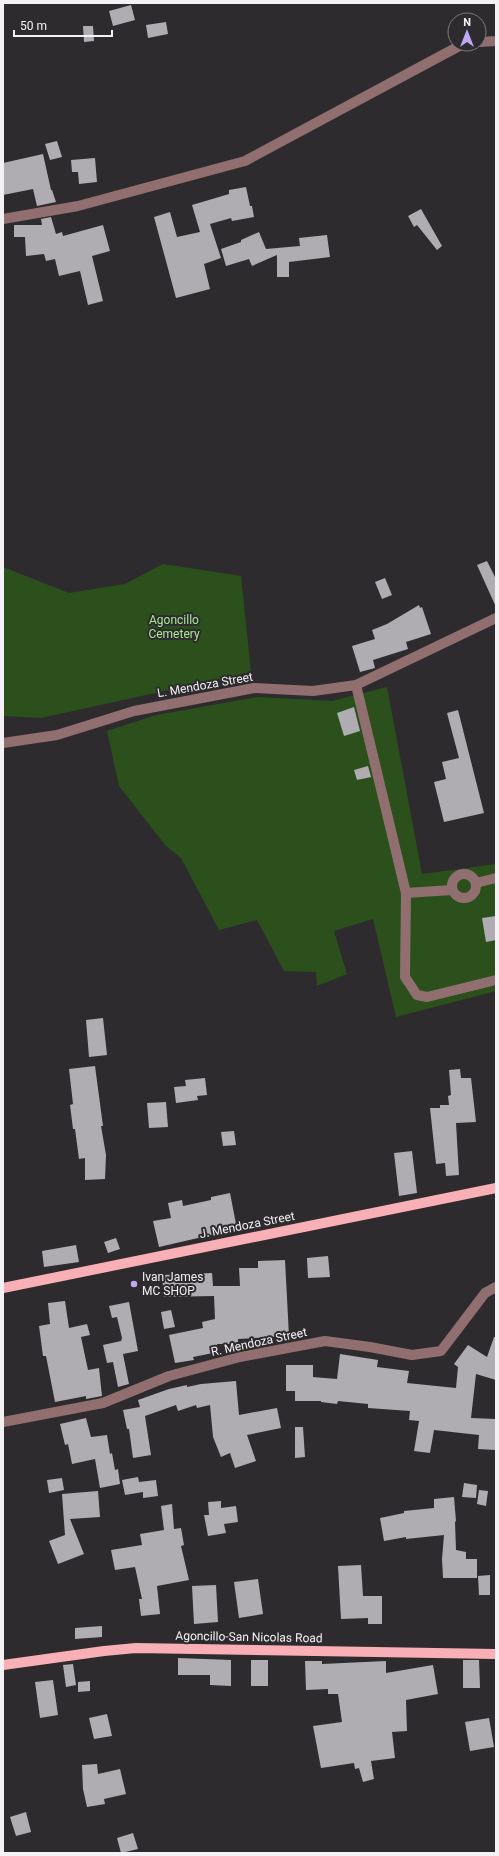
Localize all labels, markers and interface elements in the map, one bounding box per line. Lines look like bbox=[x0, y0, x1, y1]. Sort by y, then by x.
scale bar bbox=[14, 12, 112, 38]
north arrow bbox=[447, 12, 487, 52]
text: N bbox=[463, 16, 471, 29]
text: 50 m bbox=[20, 19, 47, 33]
park label: Agoncillo Cemetery bbox=[148, 613, 200, 641]
street label: L. Mendoza Street bbox=[156, 670, 254, 700]
street label: J. Mendoza Street bbox=[198, 1209, 296, 1241]
place label: Ivan James MC SHOP bbox=[142, 1270, 203, 1298]
marker: Ivan James MC SHOP bbox=[129, 1279, 139, 1289]
street label: R. Mendoza Street bbox=[210, 1325, 308, 1359]
street label: Agoncillo-San Nicolas Road bbox=[175, 1629, 323, 1645]

